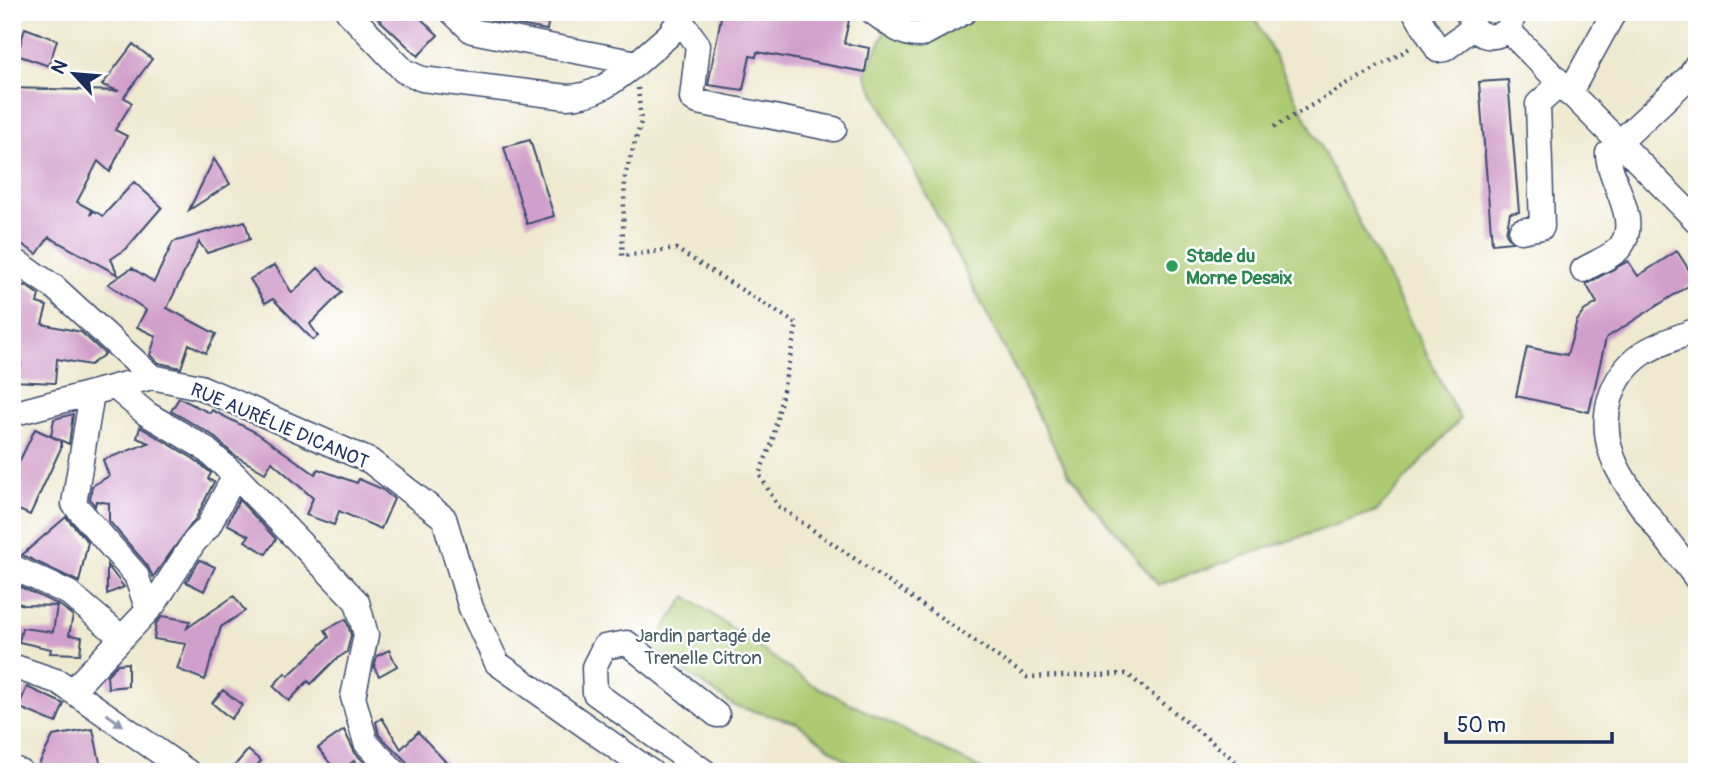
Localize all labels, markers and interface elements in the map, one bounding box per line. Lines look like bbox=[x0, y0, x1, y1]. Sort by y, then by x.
north arrow bbox=[38, 38, 108, 108]
text: N bbox=[46, 56, 73, 78]
place label: Stade du Morne Desaix bbox=[1186, 244, 1292, 290]
marker: Stade du Morne Desaix bbox=[1164, 258, 1180, 274]
street label: RUE AURÉLIE DICANOT bbox=[187, 378, 372, 474]
park label: Jardin partagé de Trenelle Citron bbox=[635, 624, 771, 670]
scale bar bbox=[1446, 700, 1613, 744]
text: 50 m bbox=[1457, 712, 1506, 739]
one-way arrow bbox=[106, 713, 124, 727]

